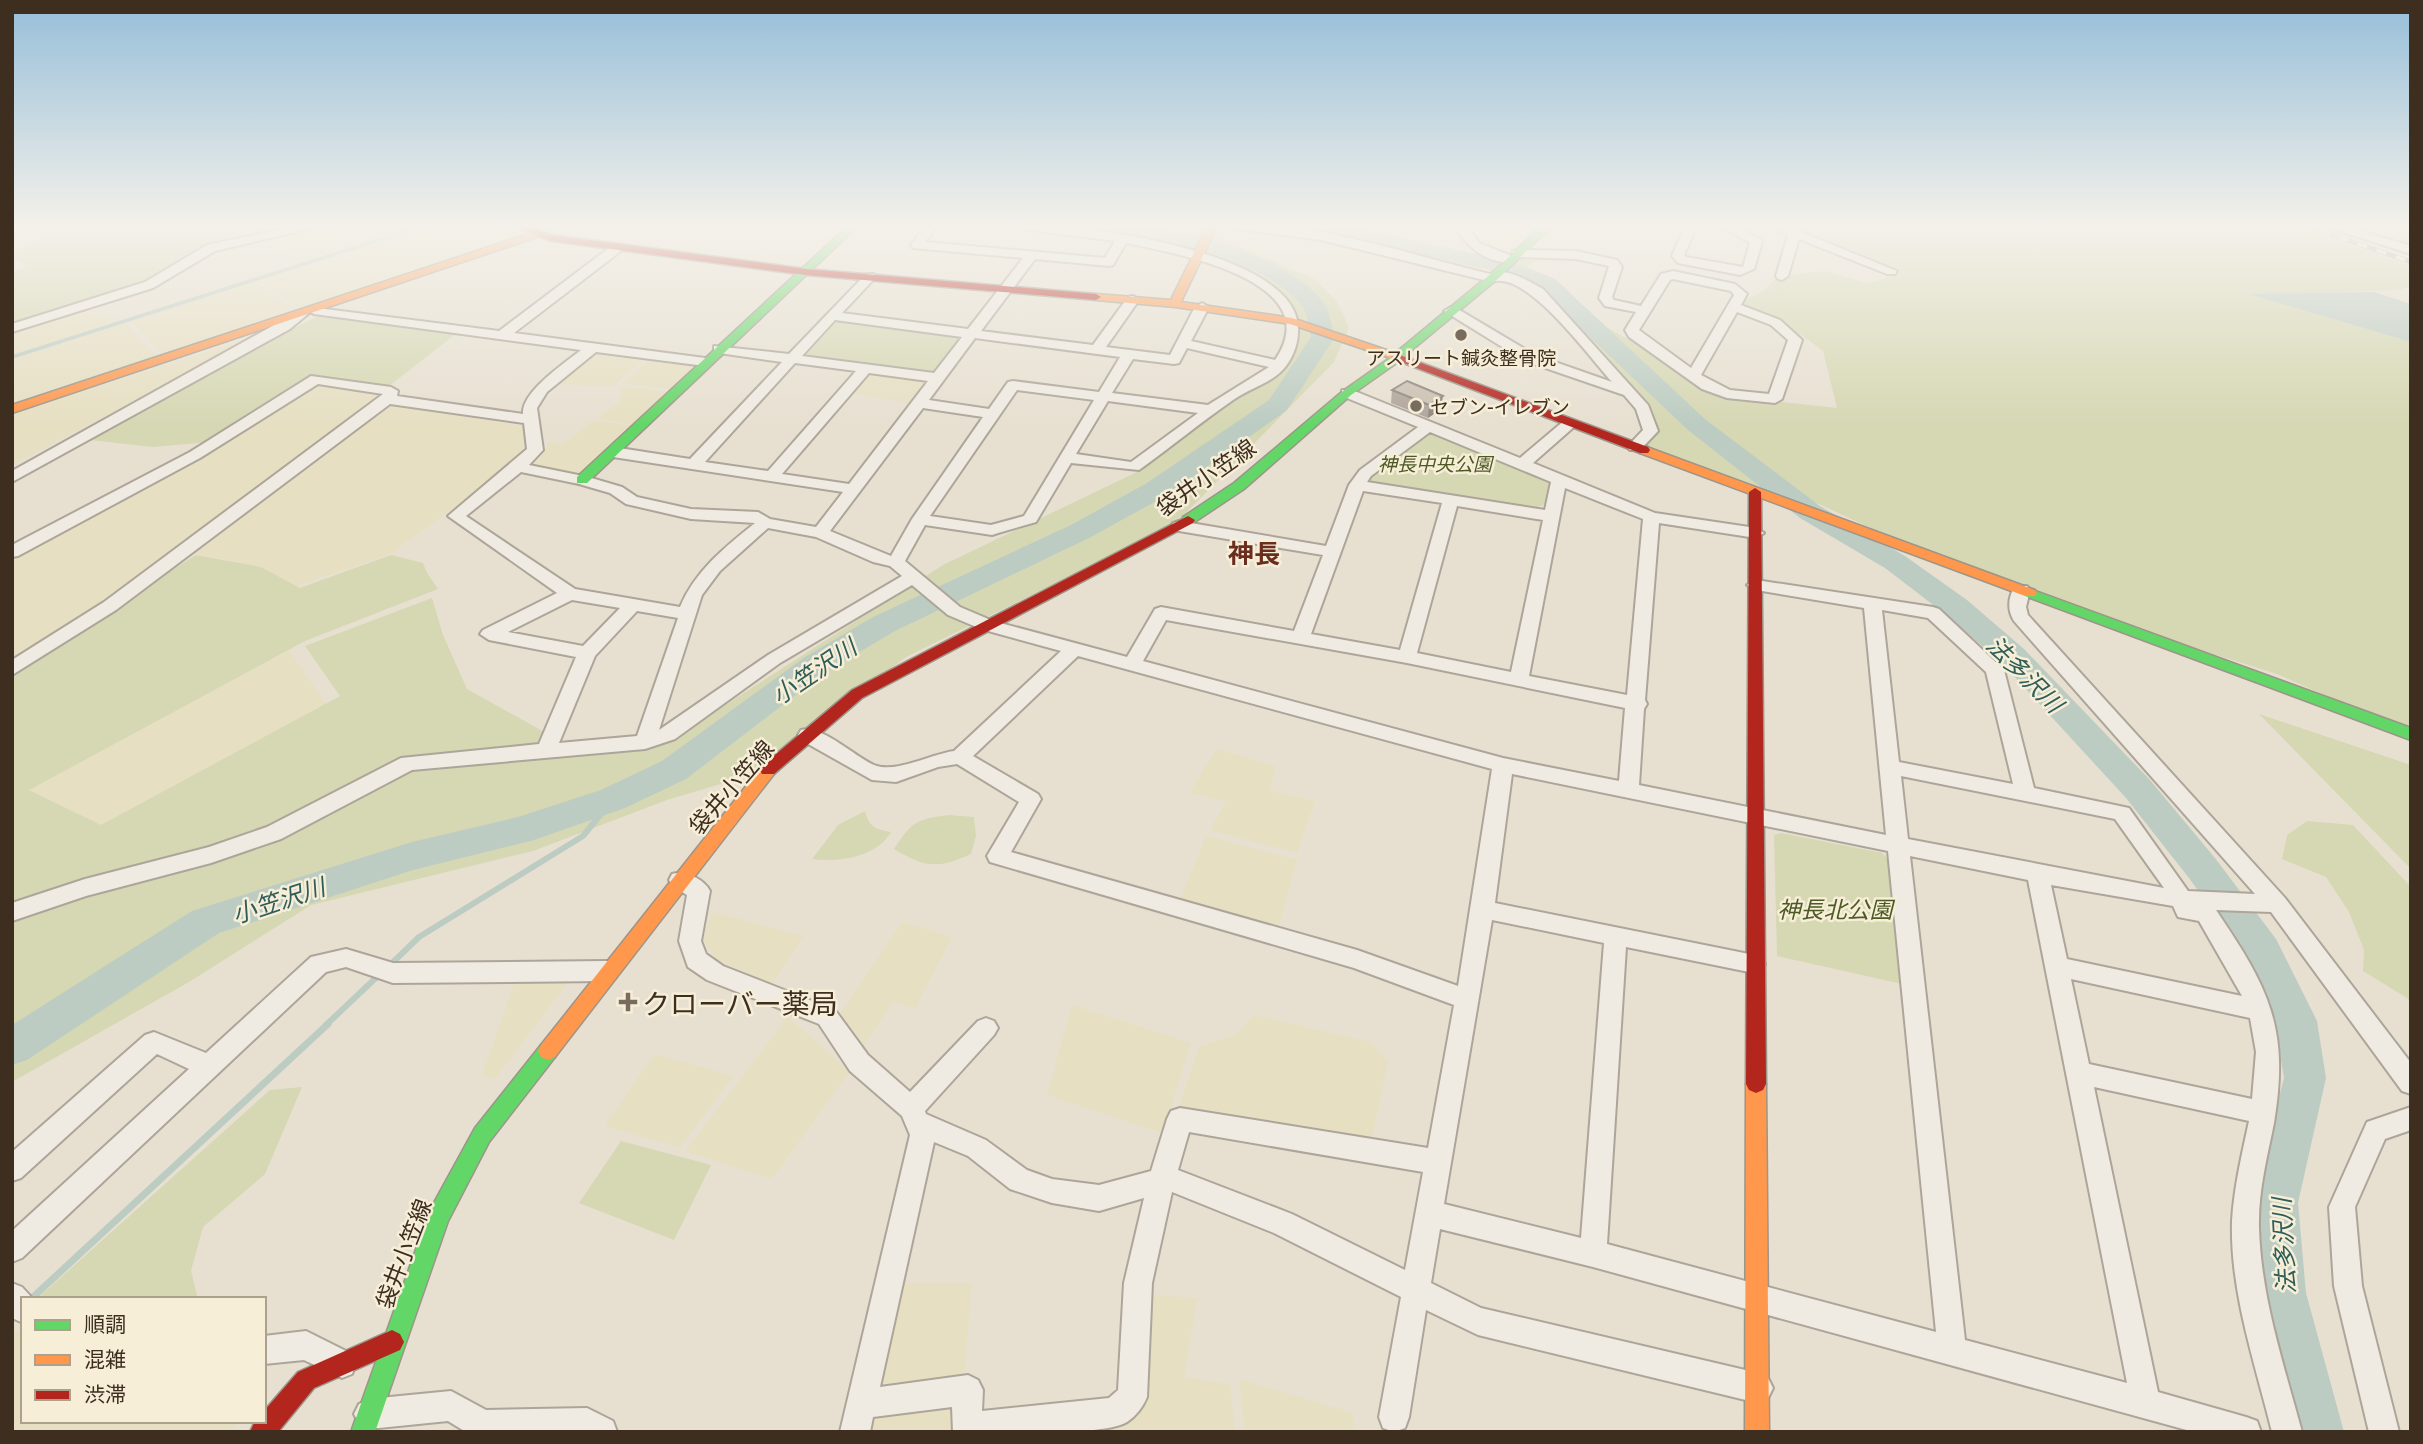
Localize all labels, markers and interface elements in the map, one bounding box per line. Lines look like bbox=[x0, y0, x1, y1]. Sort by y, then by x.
marker: アスリート鍼灸整骨院 bbox=[1453, 327, 1469, 343]
place label: アスリート鍼灸整骨院 bbox=[1366, 343, 1556, 371]
place label: セブン-イレブン bbox=[1430, 392, 1570, 420]
marker: セブン-イレブン bbox=[1408, 398, 1424, 414]
street label: 袋井小笠線 bbox=[1148, 429, 1262, 523]
park label: 神長中央公園 bbox=[1378, 449, 1495, 477]
district label: 神長 bbox=[1228, 532, 1280, 571]
water label: 小笠沢川 bbox=[763, 627, 865, 711]
water label: 法多沢川 bbox=[1980, 627, 2074, 721]
street label: 袋井小笠線 bbox=[679, 731, 781, 841]
water label: 小笠沢川 bbox=[227, 867, 332, 930]
park label: 神長北公園 bbox=[1778, 891, 1896, 925]
place label: クローバー薬局 bbox=[642, 981, 838, 1023]
marker: クローバー薬局 bbox=[620, 994, 636, 1010]
street label: 袋井小笠線 bbox=[366, 1193, 438, 1313]
water label: 法多沢川 bbox=[2262, 1194, 2302, 1295]
legend bbox=[21, 1297, 266, 1423]
text: 順調 bbox=[84, 1307, 126, 1338]
text: 混雑 bbox=[84, 1342, 126, 1373]
text: 渋滞 bbox=[84, 1377, 126, 1408]

